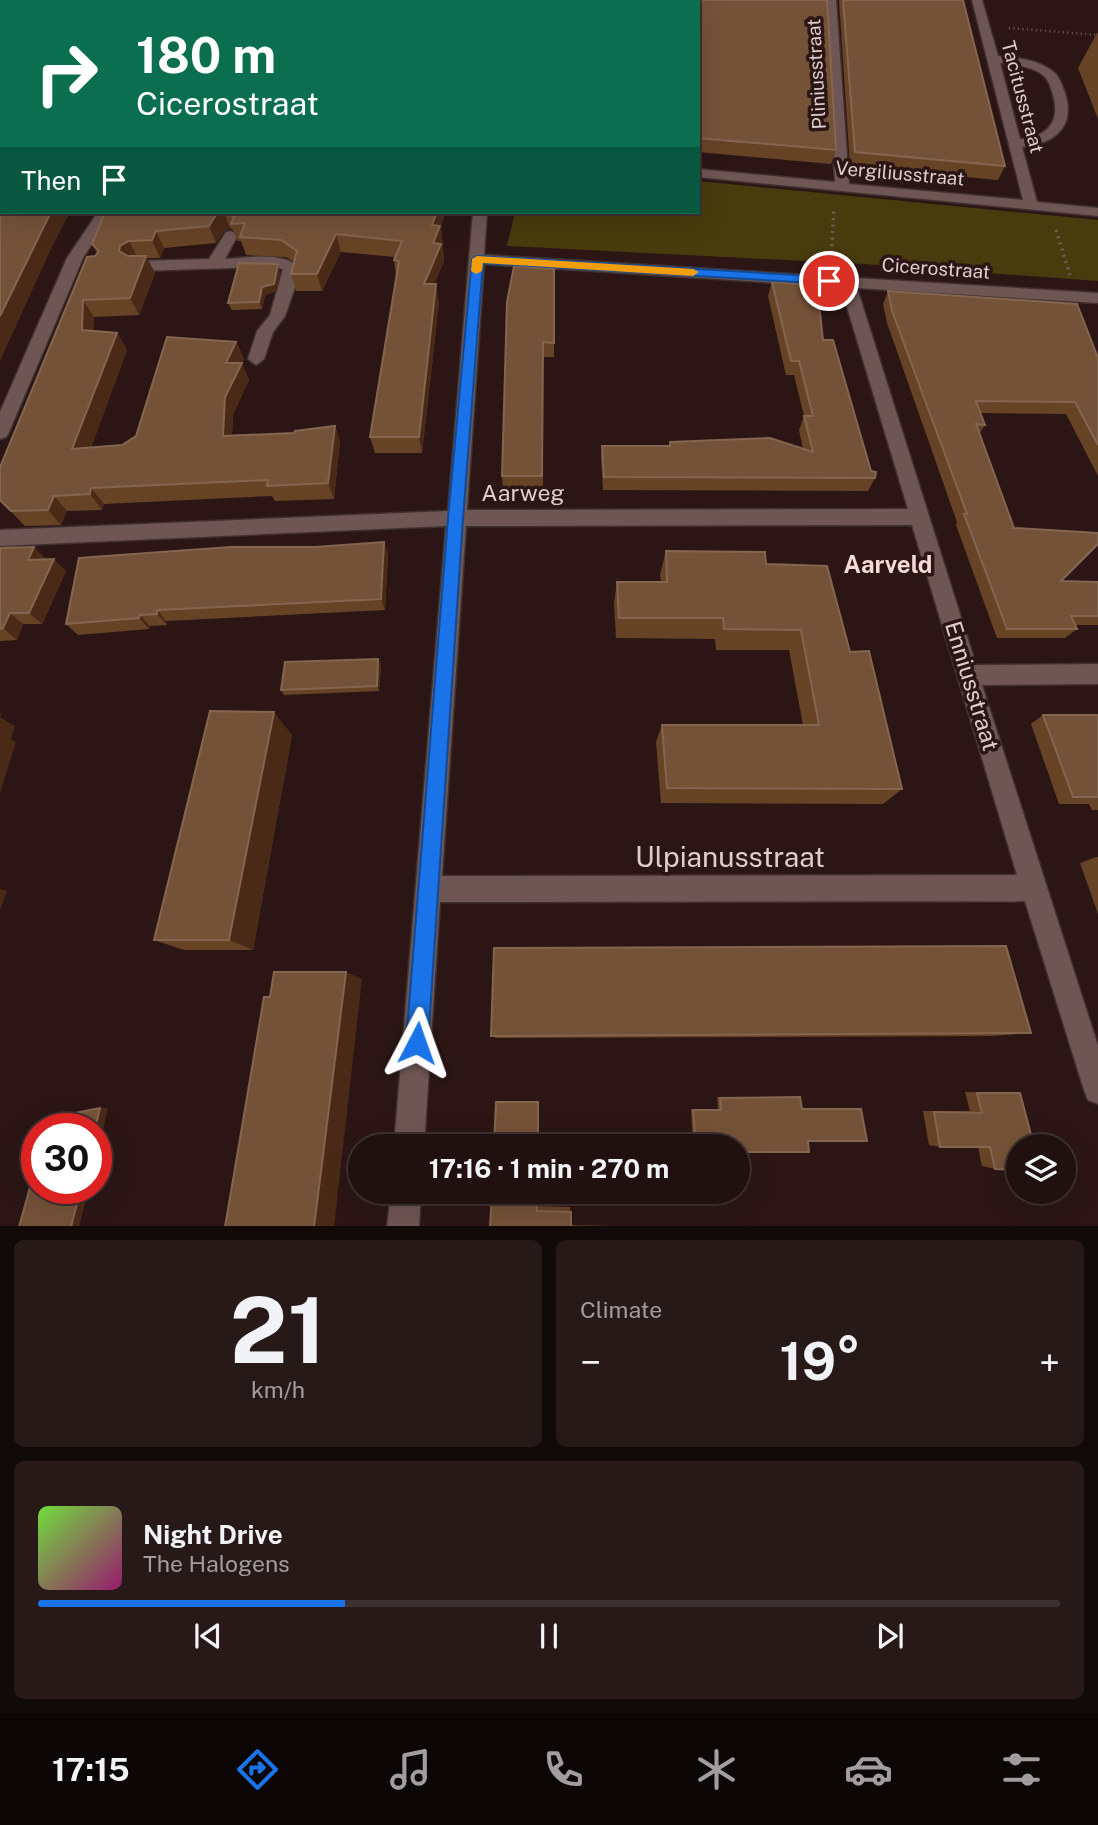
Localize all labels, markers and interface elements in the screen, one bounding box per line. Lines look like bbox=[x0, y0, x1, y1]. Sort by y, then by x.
street label: Pliniusstraat bbox=[802, 18, 830, 130]
text: 180 m bbox=[136, 26, 276, 84]
icon: right bbox=[21, 28, 112, 119]
street label: Tacitusstraat bbox=[997, 38, 1049, 156]
text: Cicerostraat bbox=[136, 85, 319, 122]
street label: Vergiliusstraat bbox=[835, 156, 965, 190]
icon: arrive bbox=[95, 161, 133, 199]
text: Then bbox=[21, 165, 81, 196]
pin bbox=[799, 251, 859, 311]
street label: Cicerostraat bbox=[881, 253, 991, 283]
icon: arrive bbox=[810, 262, 848, 300]
street label: Aarweg bbox=[481, 479, 565, 506]
district label: Aarveld bbox=[844, 550, 932, 578]
street label: Enniusstraat bbox=[940, 618, 1005, 754]
street label: Ulpianusstraat bbox=[635, 840, 825, 873]
position arrow bbox=[380, 1006, 454, 1080]
speed limit sign: 30 bbox=[21, 1113, 112, 1204]
map controls bbox=[1006, 1134, 1076, 1204]
button: layers bbox=[1006, 1134, 1076, 1204]
text: 17:16 · 1 min · 270 m bbox=[429, 1153, 669, 1184]
text: 21 bbox=[230, 1277, 326, 1383]
text: Climate bbox=[580, 1296, 662, 1323]
text: 19° bbox=[779, 1331, 861, 1392]
text: − bbox=[580, 1340, 601, 1385]
text: + bbox=[1039, 1340, 1060, 1385]
text: km/h bbox=[251, 1376, 305, 1403]
text: Night Drive bbox=[143, 1519, 283, 1550]
text: The Halogens bbox=[143, 1550, 290, 1577]
icon: previous bbox=[189, 1617, 227, 1655]
icon: pause bbox=[530, 1617, 568, 1655]
icon: next bbox=[871, 1617, 909, 1655]
icon: directions bbox=[233, 1745, 282, 1794]
icon: music bbox=[386, 1745, 435, 1794]
icon: phone bbox=[539, 1745, 588, 1794]
icon: climate bbox=[692, 1745, 741, 1794]
icon: car bbox=[844, 1745, 893, 1794]
icon: filters bbox=[997, 1745, 1046, 1794]
text: 17:15 bbox=[52, 1751, 130, 1788]

